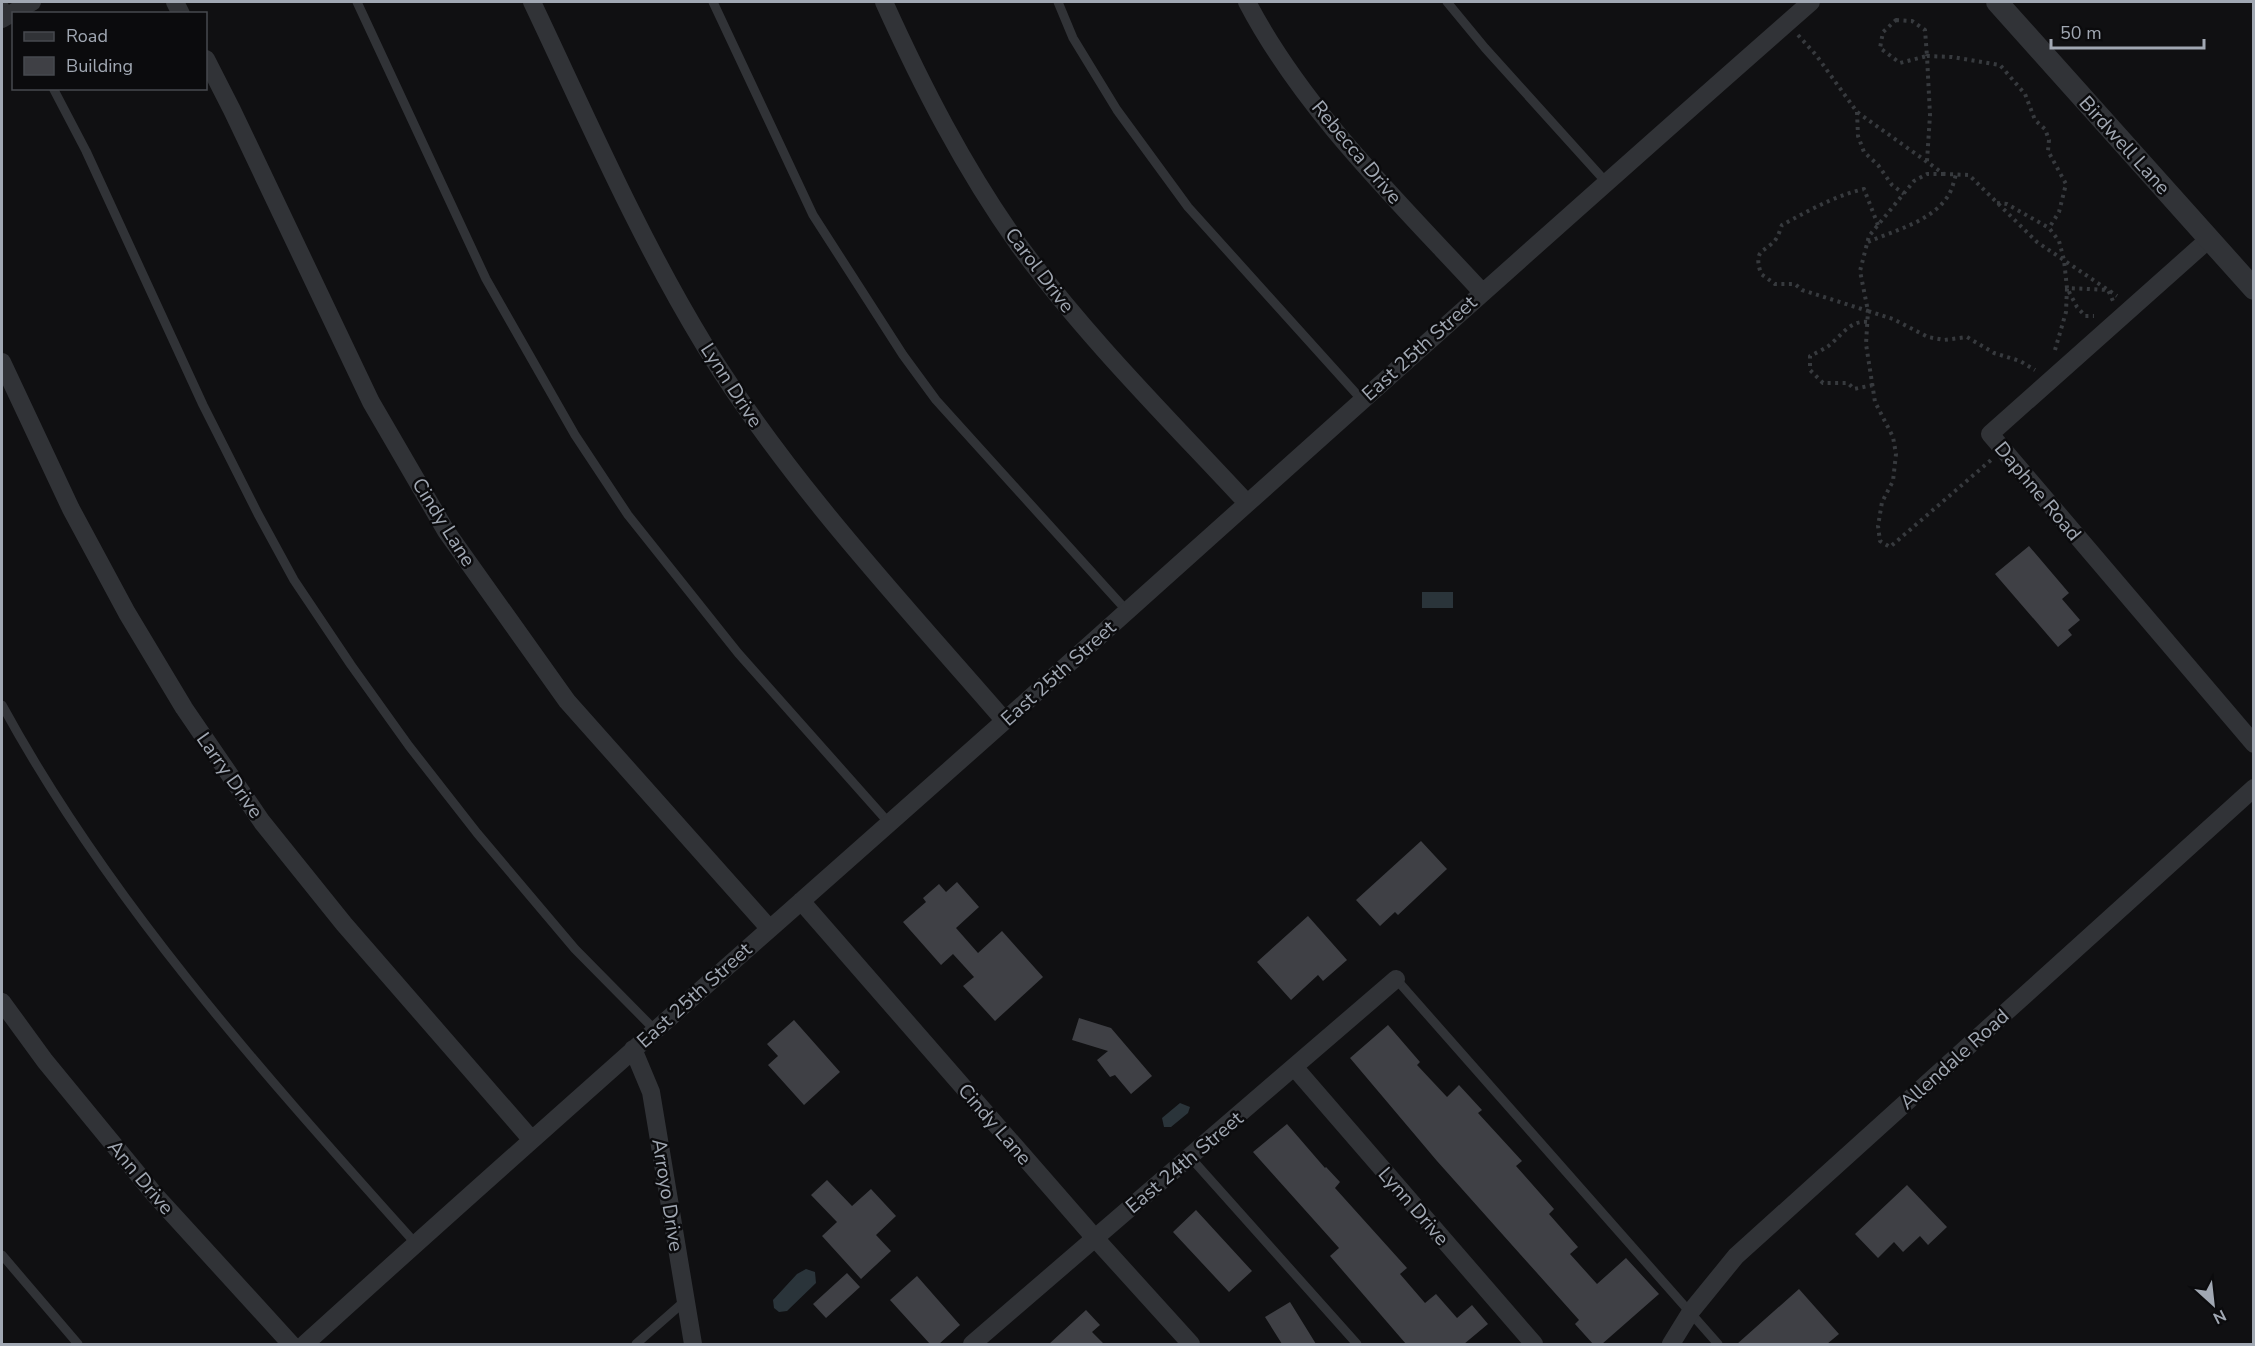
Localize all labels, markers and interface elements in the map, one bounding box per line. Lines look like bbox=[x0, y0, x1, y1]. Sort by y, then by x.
legend bbox=[12, 12, 207, 90]
scale bar bbox=[2051, 12, 2204, 50]
text: 50 m bbox=[2060, 21, 2102, 45]
text: Road bbox=[66, 24, 108, 48]
text: Building bbox=[66, 54, 133, 78]
street label: Birdwell Lane bbox=[2073, 90, 2176, 201]
street label: Rebecca Drive bbox=[1305, 95, 1408, 210]
street label: Carol Drive bbox=[999, 222, 1081, 319]
street label: East 25th Street bbox=[1356, 289, 1483, 407]
street label: Lynn Drive bbox=[694, 338, 769, 433]
street label: Daphne Road bbox=[1988, 436, 2087, 547]
street label: Cindy Lane bbox=[406, 473, 482, 572]
street label: East 25th Street bbox=[995, 614, 1122, 732]
street label: Larry Drive bbox=[190, 727, 269, 824]
street label: East 25th Street bbox=[631, 936, 758, 1054]
street label: Allendale Road bbox=[1894, 1003, 2015, 1116]
street label: Cindy Lane bbox=[952, 1078, 1038, 1171]
street label: East 24th Street bbox=[1120, 1105, 1250, 1220]
street label: Ann Drive bbox=[101, 1134, 180, 1220]
street label: Arroyo Drive bbox=[645, 1137, 690, 1253]
street label: Lynn Drive bbox=[1372, 1161, 1455, 1251]
north arrow bbox=[2183, 1274, 2243, 1334]
text: N bbox=[2209, 1304, 2230, 1329]

